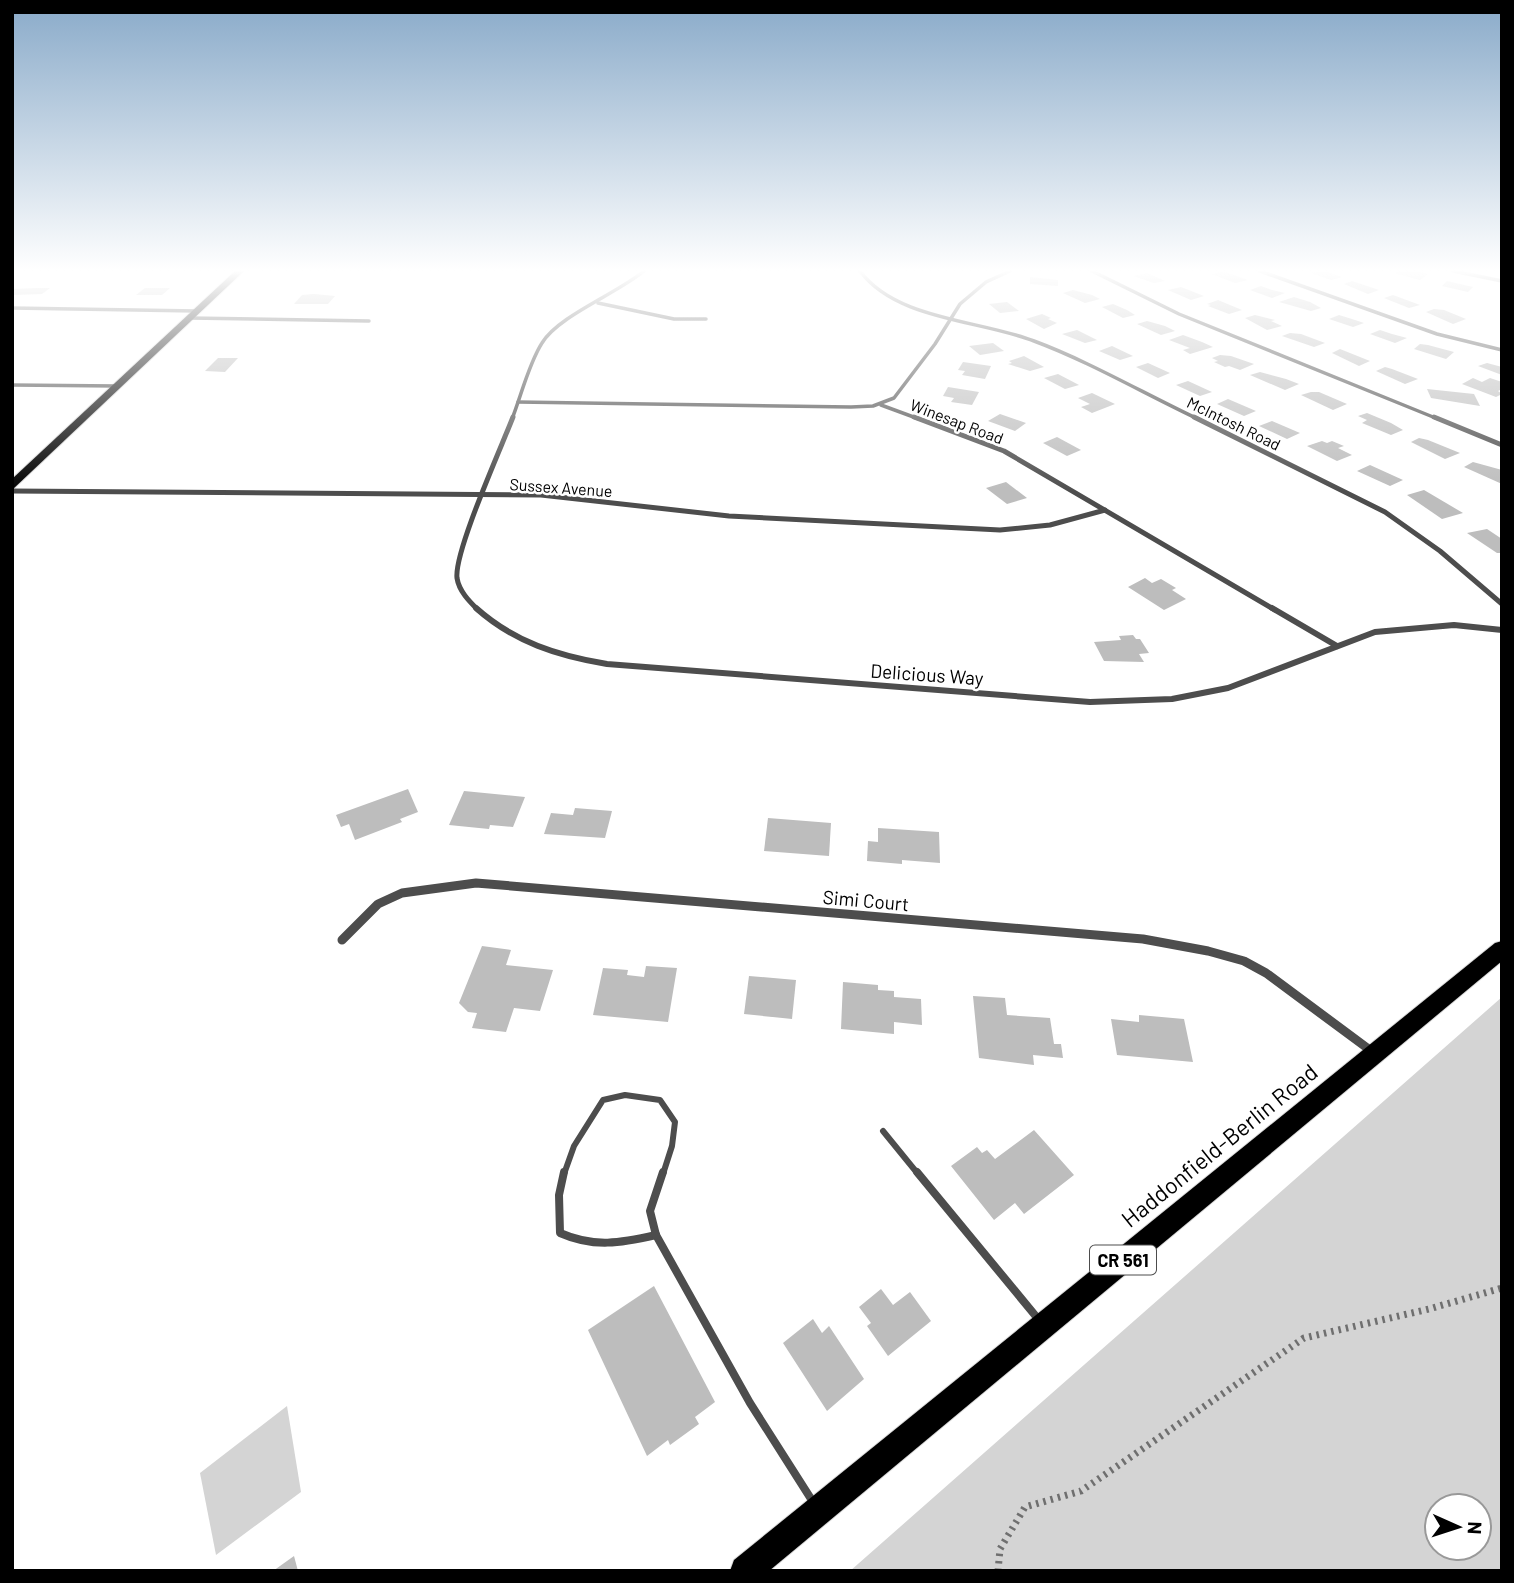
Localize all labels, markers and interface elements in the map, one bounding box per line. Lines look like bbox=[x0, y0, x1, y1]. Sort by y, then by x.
street label: McIntosh Road bbox=[1184, 392, 1284, 454]
street label: Winesap Road bbox=[908, 395, 1006, 447]
street label: Sussex Avenue bbox=[509, 474, 613, 500]
street label: Delicious Way bbox=[870, 659, 985, 689]
street label: Simi Court bbox=[822, 885, 910, 915]
street label: Haddonfield-Berlin Road bbox=[1115, 1057, 1323, 1233]
road number: CR 561 bbox=[1090, 1246, 1156, 1274]
north arrow bbox=[1423, 1492, 1493, 1562]
text: N bbox=[1464, 1521, 1487, 1535]

